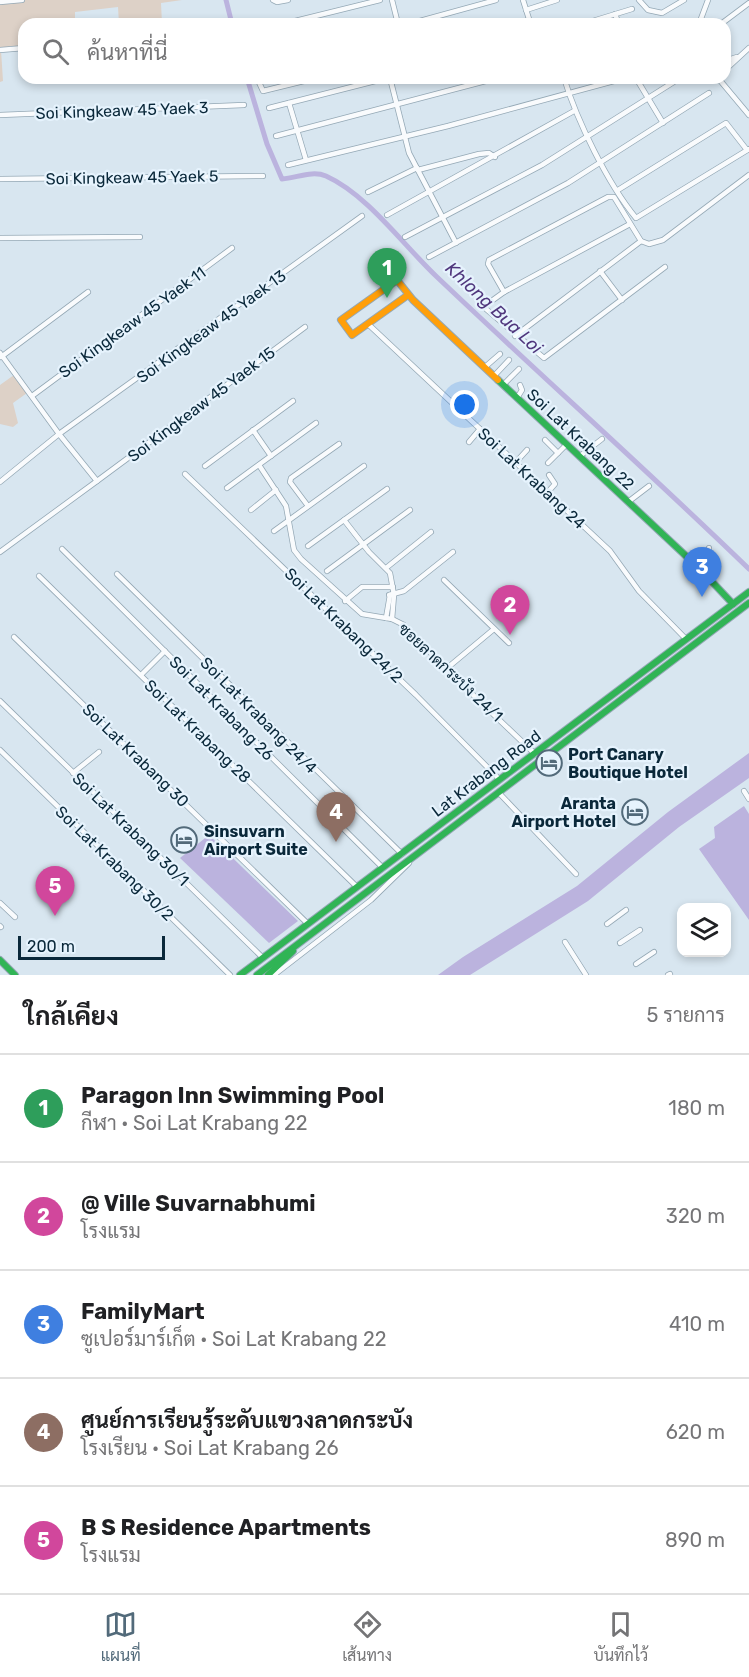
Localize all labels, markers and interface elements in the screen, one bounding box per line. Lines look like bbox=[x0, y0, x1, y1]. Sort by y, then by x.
search box bbox=[18, 18, 731, 84]
icon: search bbox=[39, 35, 72, 68]
text: ค้นหาที่นี่ bbox=[87, 39, 167, 66]
street label: Soi Kingkeaw 45 Yaek 3 bbox=[35, 98, 209, 123]
street label: Soi Kingkeaw 45 Yaek 5 bbox=[46, 166, 218, 189]
pin: 1 bbox=[368, 248, 406, 298]
water label: Khlong Bua Loi bbox=[441, 257, 548, 359]
street label: Soi Kingkeaw 45 Yaek 11 bbox=[55, 263, 209, 382]
street label: Soi Kingkeaw 45 Yaek 13 bbox=[133, 266, 290, 387]
street label: Soi Kingkeaw 45 Yaek 15 bbox=[124, 343, 279, 466]
street label: Soi Lat Krabang 22 bbox=[523, 385, 638, 494]
your location bbox=[450, 390, 479, 419]
street label: Soi Lat Krabang 24 bbox=[474, 424, 589, 533]
pin: 3 bbox=[682, 548, 722, 597]
street label: Soi Lat Krabang 24/2 bbox=[281, 564, 407, 687]
pin: 2 bbox=[490, 586, 530, 635]
street label: ซอยลาดกระบัง 24/1 bbox=[395, 618, 507, 726]
street label: Soi Lat Krabang 26 bbox=[165, 652, 278, 765]
street label: Soi Lat Krabang 24/4 bbox=[197, 653, 321, 778]
street label: Soi Lat Krabang 28 bbox=[141, 676, 255, 787]
street label: Soi Lat Krabang 30 bbox=[78, 700, 193, 811]
street label: Lat Krabang Road bbox=[428, 726, 545, 821]
place label: Port Canary Boutique Hotel bbox=[568, 745, 688, 782]
hotel icon: Port Canary Boutique Hotel bbox=[534, 748, 564, 778]
street label: Soi Lat Krabang 30/1 bbox=[68, 769, 193, 890]
pin: 4 bbox=[316, 792, 356, 842]
place label: Aranta Airport Hotel bbox=[511, 794, 616, 831]
hotel icon: Aranta Airport Hotel bbox=[620, 797, 650, 827]
street label: Soi Lat Krabang 30/2 bbox=[52, 802, 178, 925]
place label: Sinsuvarn Airport Suite bbox=[204, 822, 308, 859]
hotel icon: Sinsuvarn Airport Suite bbox=[169, 825, 199, 855]
pin: 5 bbox=[36, 866, 74, 916]
map controls bbox=[677, 903, 731, 957]
button: layers bbox=[677, 903, 731, 957]
scale bar bbox=[18, 933, 165, 960]
text: 200 m bbox=[27, 937, 75, 956]
text: ใกล้เคียง bbox=[24, 1001, 119, 1032]
text: 5 รายการ bbox=[647, 1003, 725, 1027]
text: Paragon Inn Swimming Pool bbox=[81, 1082, 384, 1109]
text: 1 bbox=[39, 1096, 48, 1120]
text: 180 m bbox=[668, 1096, 725, 1120]
text: กีฬา · Soi Lat Krabang 22 bbox=[81, 1111, 307, 1135]
text: @ Ville Suvarnabhumi bbox=[81, 1190, 315, 1217]
text: 2 bbox=[37, 1204, 50, 1228]
text: 320 m bbox=[666, 1204, 725, 1228]
text: โรงแรม bbox=[81, 1219, 141, 1243]
text: FamilyMart bbox=[81, 1298, 204, 1325]
text: 3 bbox=[37, 1312, 50, 1336]
text: 410 m bbox=[669, 1312, 725, 1336]
text: ซูเปอร์มาร์เก็ต · Soi Lat Krabang 22 bbox=[81, 1327, 386, 1351]
text: ศูนย์การเรียนรู้ระดับแขวงลาดกระบัง bbox=[81, 1407, 413, 1434]
text: 4 bbox=[37, 1420, 50, 1444]
text: 620 m bbox=[666, 1420, 725, 1444]
text: โรงเรียน · Soi Lat Krabang 26 bbox=[81, 1436, 339, 1460]
text: B S Residence Apartments bbox=[81, 1514, 371, 1541]
text: 5 bbox=[37, 1528, 50, 1552]
text: 890 m bbox=[665, 1528, 725, 1552]
text: โรงแรม bbox=[81, 1543, 141, 1567]
tab: แผนที่ bbox=[101, 1608, 141, 1665]
tab: เส้นทาง bbox=[342, 1608, 392, 1665]
tab: บันทึกไว้ bbox=[594, 1608, 648, 1665]

